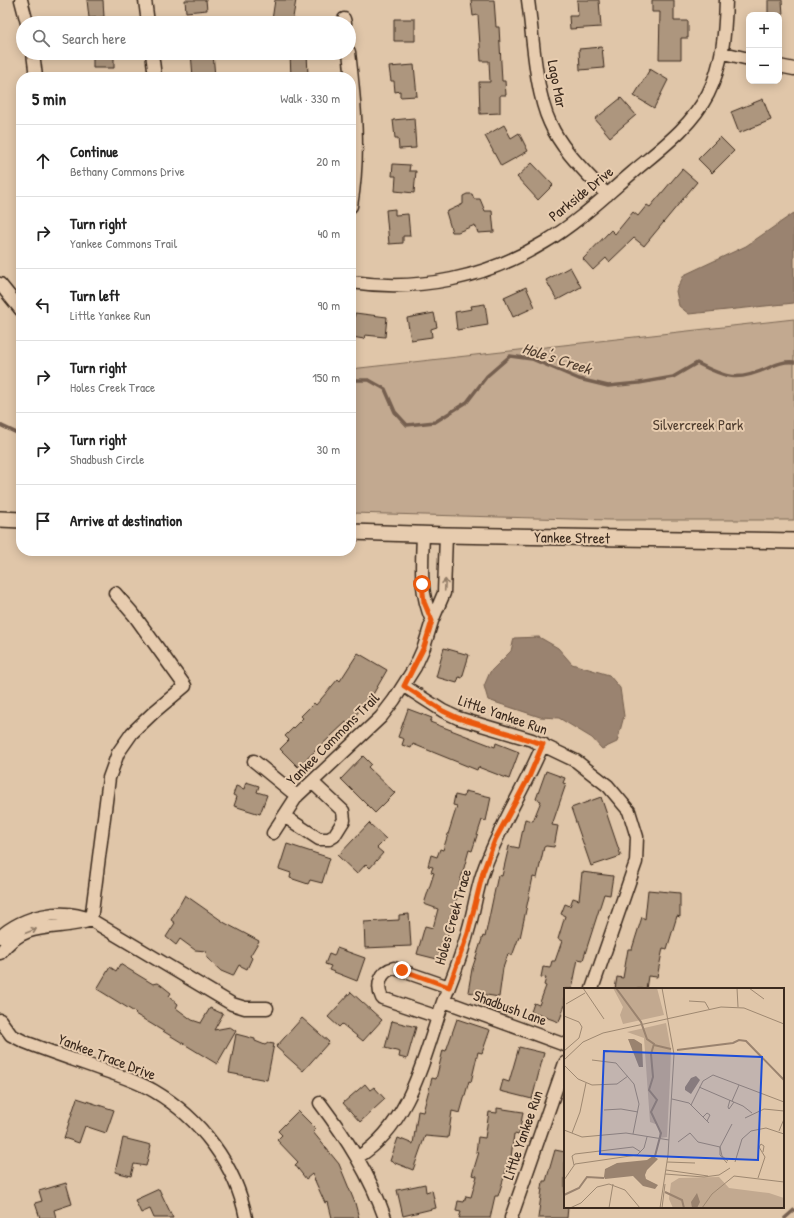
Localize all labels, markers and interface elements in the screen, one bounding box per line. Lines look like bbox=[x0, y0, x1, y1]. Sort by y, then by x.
map controls bbox=[746, 12, 782, 84]
button: + bbox=[746, 12, 782, 48]
search box bbox=[16, 16, 356, 60]
icon: search bbox=[30, 27, 52, 49]
text: Search here bbox=[62, 28, 126, 49]
button: − bbox=[746, 48, 782, 84]
street label: Lago Mar bbox=[543, 58, 572, 110]
text: 5 min bbox=[32, 87, 66, 110]
text: Walk · 330 m bbox=[280, 89, 340, 107]
text: Continue bbox=[70, 141, 118, 162]
icon: ahead bbox=[32, 150, 54, 172]
text: 20 m bbox=[316, 152, 340, 170]
street label: Parkside Drive bbox=[544, 161, 618, 226]
text: Bethany Commons Drive bbox=[70, 162, 185, 180]
text: Turn right bbox=[70, 213, 126, 234]
icon: right bbox=[32, 222, 54, 244]
text: 40 m bbox=[317, 224, 340, 242]
text: Yankee Commons Trail bbox=[70, 234, 177, 252]
text: Turn left bbox=[70, 285, 120, 306]
icon: left bbox=[32, 294, 54, 316]
text: 90 m bbox=[318, 296, 340, 314]
text: Little Yankee Run bbox=[70, 306, 151, 324]
water label: Hole's Creek bbox=[520, 337, 596, 380]
text: Turn right bbox=[70, 357, 126, 378]
icon: right bbox=[32, 366, 54, 388]
text: 150 m bbox=[312, 368, 340, 386]
text: Holes Creek Trace bbox=[70, 378, 155, 396]
park label: Silvercreek Park bbox=[653, 414, 743, 435]
text: Turn right bbox=[70, 429, 126, 450]
icon: right bbox=[32, 438, 54, 460]
text: 30 m bbox=[317, 440, 340, 458]
text: Shadbush Circle bbox=[70, 450, 144, 468]
icon: arrive bbox=[32, 510, 54, 532]
text: Arrive at destination bbox=[70, 510, 182, 531]
street label: Yankee Street bbox=[534, 526, 611, 549]
route start bbox=[413, 575, 431, 593]
one-way arrow bbox=[441, 579, 448, 592]
street label: Yankee Commons Trail bbox=[282, 688, 384, 790]
street label: Little Yankee Run bbox=[456, 689, 551, 740]
street label: Holes Creek Trace bbox=[429, 867, 476, 967]
one-way arrow bbox=[25, 926, 37, 934]
route end bbox=[393, 961, 411, 979]
street label: Shadbush Lane bbox=[470, 985, 550, 1031]
inset map bbox=[564, 988, 784, 1208]
street label: Yankee Trace Drive bbox=[55, 1028, 159, 1085]
street label: Little Yankee Run bbox=[497, 1087, 548, 1182]

